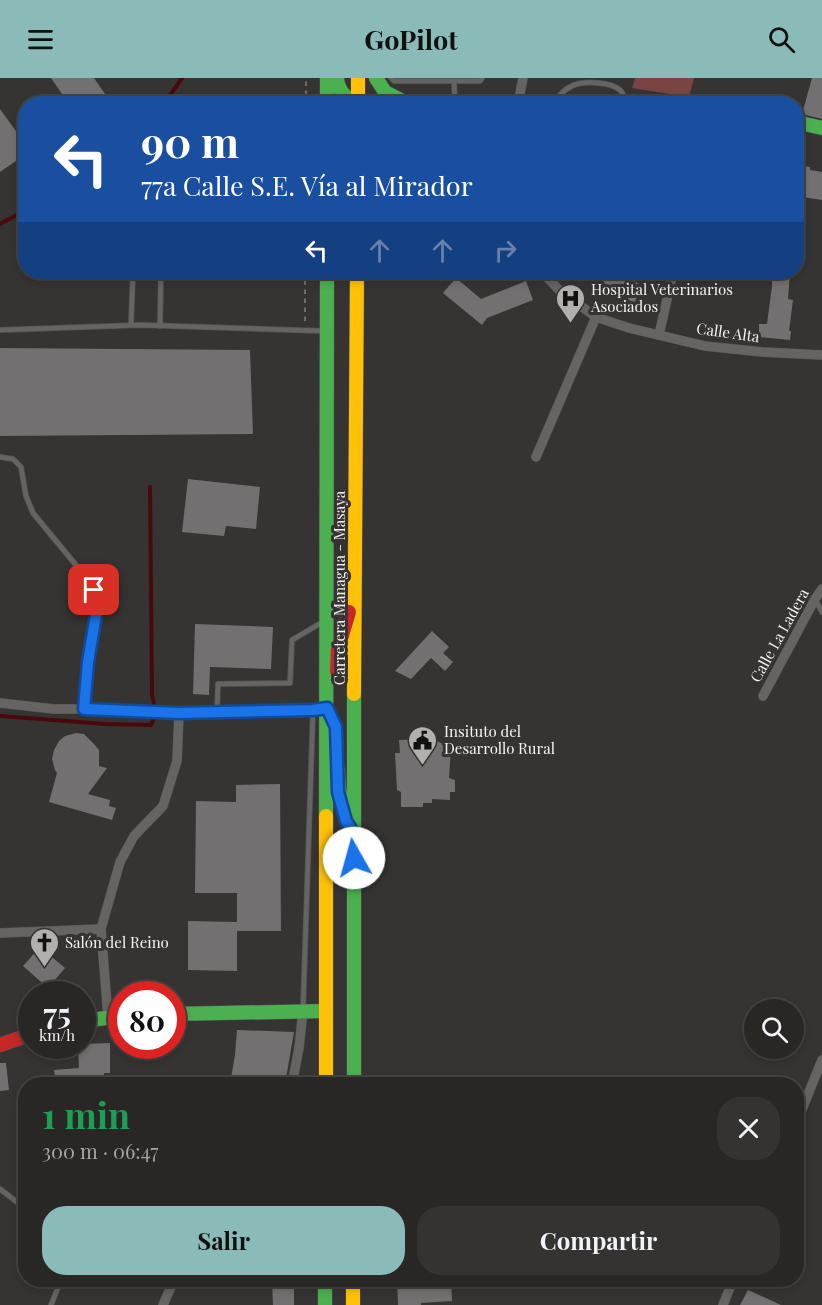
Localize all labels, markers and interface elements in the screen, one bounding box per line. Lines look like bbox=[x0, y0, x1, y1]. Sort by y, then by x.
text: GoPilot bbox=[364, 21, 458, 57]
icon: menu bbox=[24, 23, 57, 56]
icon: search bbox=[765, 23, 798, 56]
text: 90 m bbox=[141, 113, 239, 169]
icon: left bbox=[42, 120, 120, 198]
text: 77a Calle S.E. Vía al Mirador bbox=[141, 167, 473, 203]
icon: left bbox=[300, 234, 333, 267]
icon: ahead bbox=[363, 234, 396, 267]
icon: ahead bbox=[426, 234, 459, 267]
icon: right bbox=[489, 234, 522, 267]
place label: Hospital Veterinarios Asociados bbox=[590, 279, 733, 316]
hospital icon: Hospital Veterinarios Asociados bbox=[554, 282, 586, 324]
street label: Calle Alta bbox=[695, 318, 761, 346]
street label: Carretera Managua - Masaya bbox=[329, 490, 349, 685]
pin bbox=[68, 564, 119, 615]
icon: arrive bbox=[77, 573, 110, 606]
street label: Calle La Ladera bbox=[745, 584, 813, 685]
place label: Insituto del Desarrollo Rural bbox=[444, 721, 555, 758]
public building icon: Insituto del Desarrollo Rural bbox=[407, 724, 439, 766]
position arrow bbox=[322, 826, 386, 890]
church icon: Salón del Reino bbox=[28, 926, 60, 968]
place label: Salón del Reino bbox=[65, 932, 169, 952]
speed limit sign: 80 bbox=[108, 981, 186, 1059]
text: 75 bbox=[43, 993, 71, 1033]
map controls bbox=[744, 999, 804, 1059]
button: search bbox=[744, 999, 804, 1059]
text: km/h bbox=[39, 1025, 75, 1045]
text: 1 min bbox=[42, 1090, 130, 1138]
button: close bbox=[717, 1097, 780, 1160]
text: 300 m · 06:47 bbox=[42, 1137, 158, 1164]
button: Salir bbox=[42, 1206, 405, 1275]
button: Compartir bbox=[417, 1206, 780, 1275]

